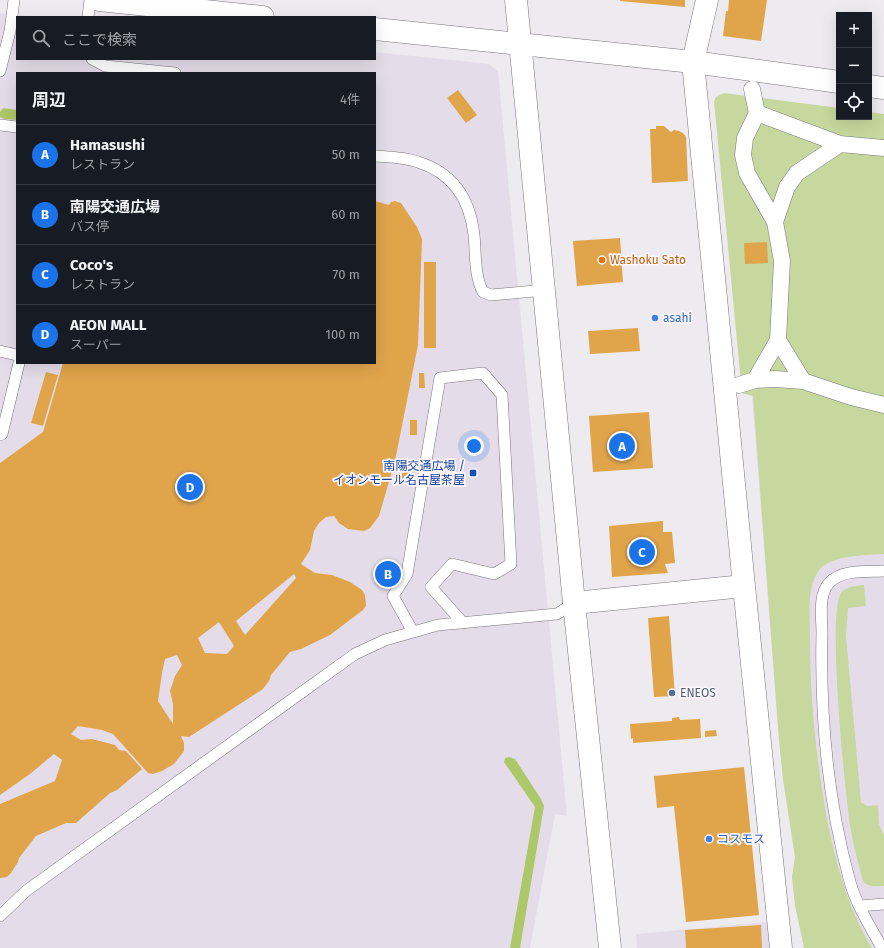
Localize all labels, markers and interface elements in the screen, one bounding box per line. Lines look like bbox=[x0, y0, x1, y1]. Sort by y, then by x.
map controls bbox=[836, 12, 872, 120]
button: + bbox=[836, 12, 872, 48]
search box bbox=[16, 16, 376, 60]
icon: search bbox=[30, 27, 52, 49]
text: ここで検索 bbox=[62, 31, 137, 49]
button: − bbox=[836, 48, 872, 84]
button: locate bbox=[836, 84, 872, 120]
text: 周辺 bbox=[32, 90, 66, 111]
text: 4件 bbox=[340, 92, 360, 107]
text: Hamasushi bbox=[70, 136, 145, 154]
text: A bbox=[41, 147, 49, 162]
text: 50 m bbox=[332, 147, 360, 162]
text: レストラン bbox=[70, 157, 135, 172]
text: 南陽交通広場 bbox=[70, 198, 160, 216]
text: B bbox=[41, 207, 49, 222]
text: 60 m bbox=[331, 207, 360, 222]
text: バス停 bbox=[70, 219, 109, 234]
place label: Washoku Sato bbox=[610, 253, 686, 267]
marker: Washoku Sato bbox=[597, 255, 607, 265]
text: Coco's bbox=[70, 256, 113, 274]
text: C bbox=[41, 267, 49, 282]
text: 70 m bbox=[333, 267, 360, 282]
text: レストラン bbox=[70, 277, 135, 292]
place label: asahi bbox=[663, 311, 692, 325]
marker: asahi bbox=[650, 313, 660, 323]
text: AEON MALL bbox=[70, 316, 146, 334]
text: D bbox=[41, 327, 49, 342]
text: 100 m bbox=[325, 327, 360, 342]
text: スーパー bbox=[70, 337, 122, 352]
pin: A bbox=[609, 431, 635, 461]
your location bbox=[464, 436, 484, 456]
place label: 南陽交通広場 / イオンモール名古屋茶屋 bbox=[333, 459, 465, 487]
marker: 南陽交通広場 / イオンモール名古屋茶屋 bbox=[468, 468, 478, 478]
pin: D bbox=[177, 472, 203, 502]
pin: C bbox=[629, 537, 655, 567]
pin: B bbox=[375, 559, 401, 589]
place label: ENEOS bbox=[680, 686, 716, 700]
marker: ENEOS bbox=[667, 688, 677, 698]
place label: コスモス bbox=[717, 832, 765, 846]
marker: コスモス bbox=[704, 834, 714, 844]

